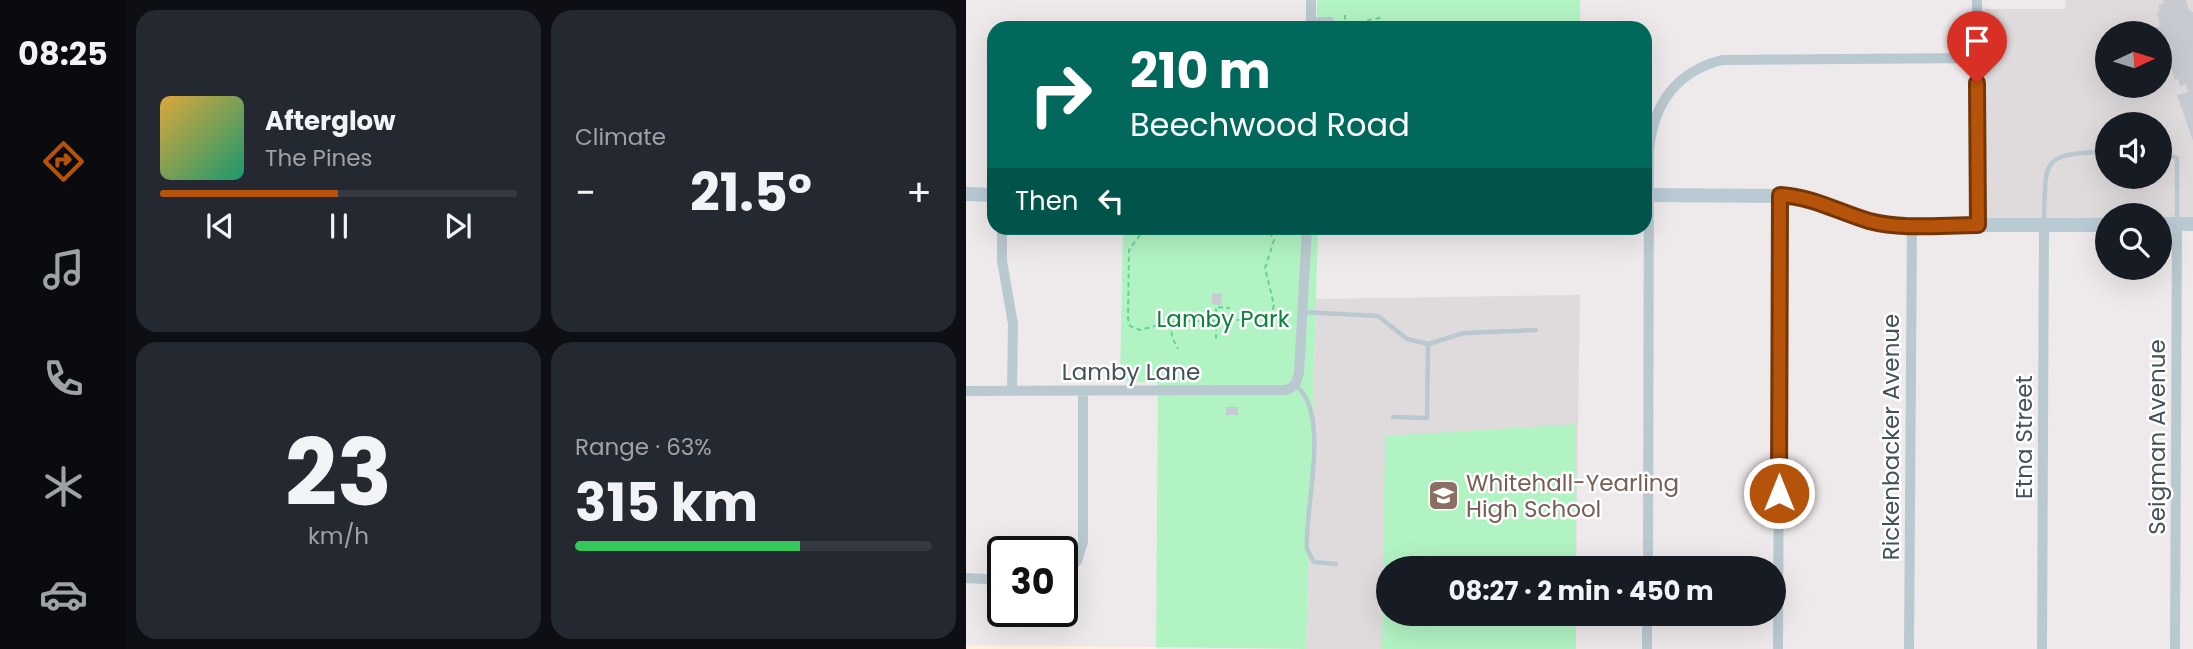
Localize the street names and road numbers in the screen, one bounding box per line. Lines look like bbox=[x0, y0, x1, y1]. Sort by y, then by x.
street label: Rickenbacker Avenue bbox=[1875, 314, 1907, 560]
street label: Seigman Avenue bbox=[2141, 339, 2173, 535]
street label: Lamby Lane bbox=[1062, 356, 1200, 388]
street label: Etna Street bbox=[2008, 375, 2040, 499]

